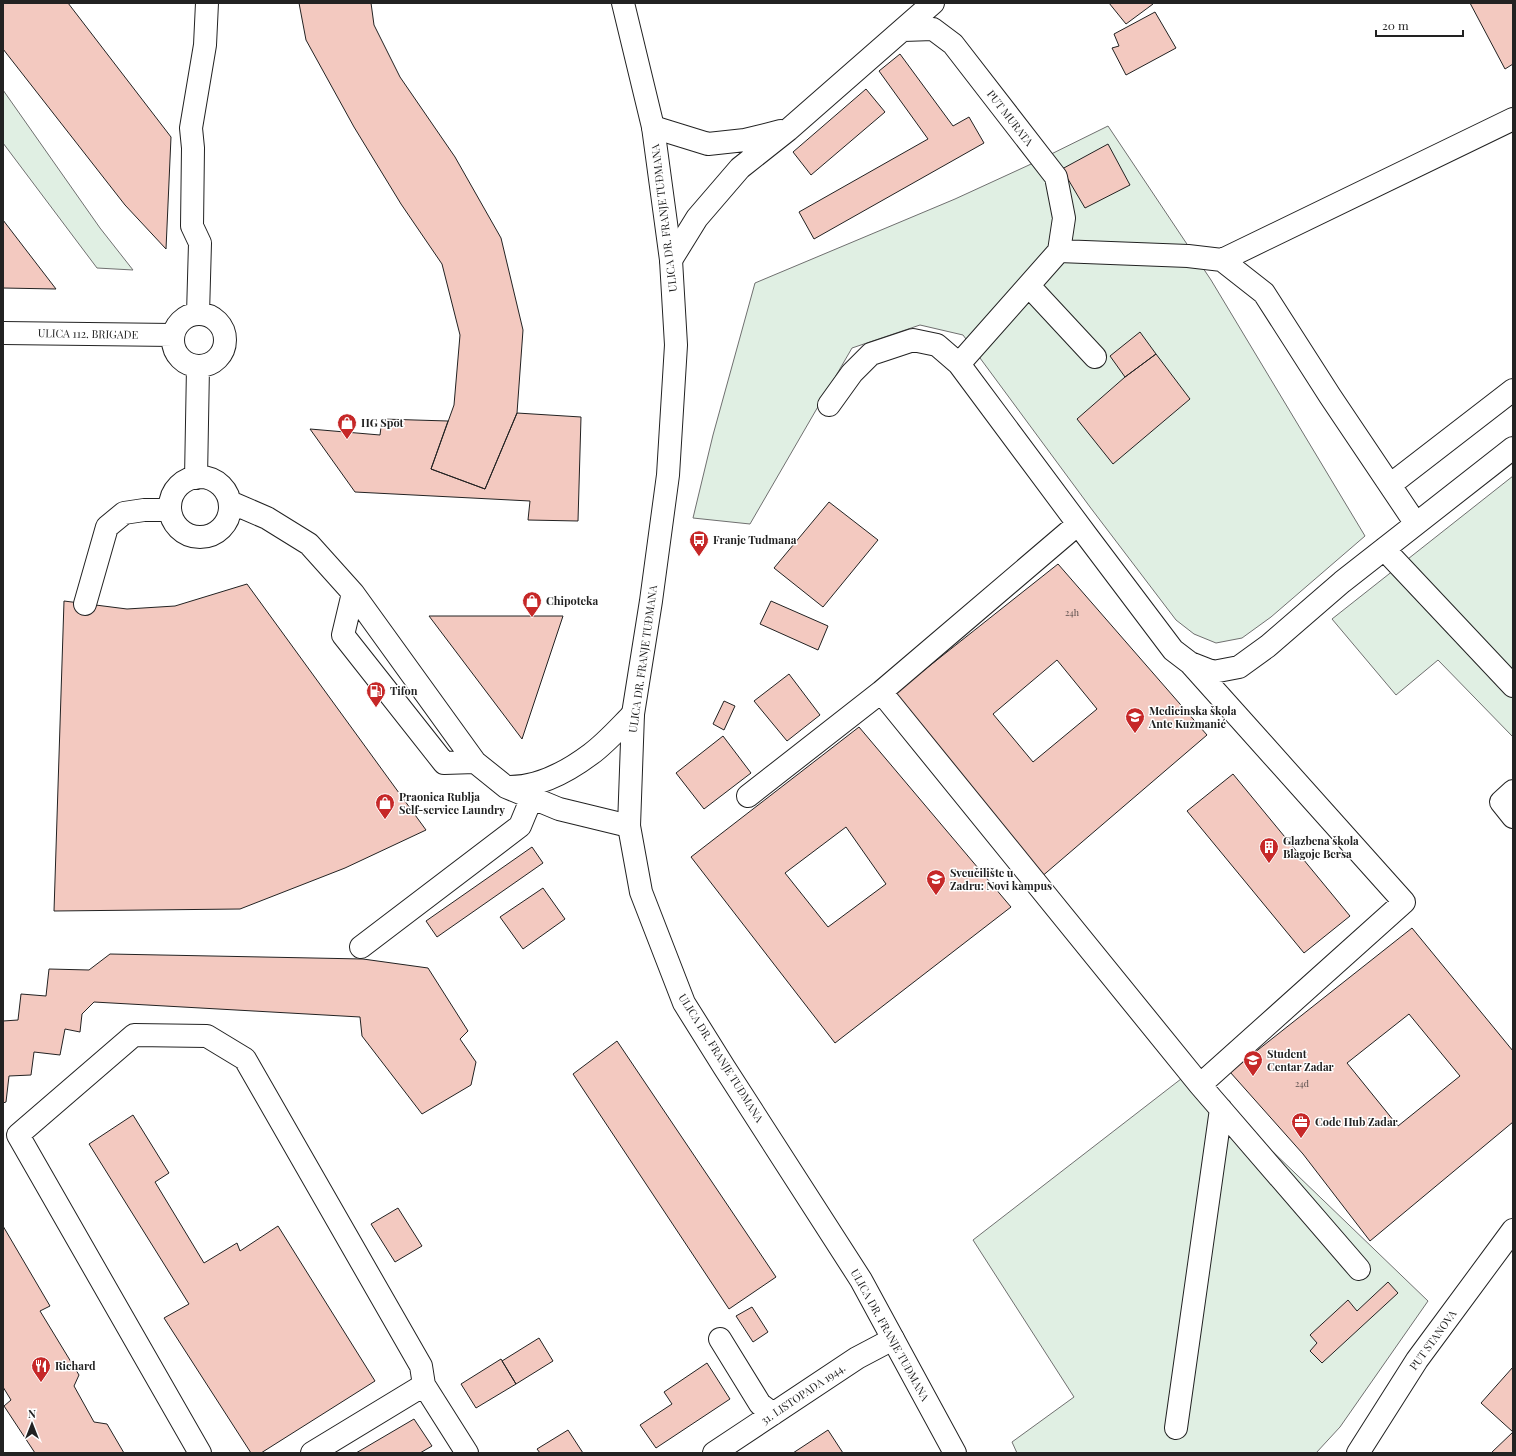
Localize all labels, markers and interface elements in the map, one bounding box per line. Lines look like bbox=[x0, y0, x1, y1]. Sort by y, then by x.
scale bar bbox=[1376, 12, 1463, 38]
text: 20 m bbox=[1382, 17, 1409, 33]
street label: PUT MURATA bbox=[984, 87, 1037, 149]
street label: ULICA DR. FRANJE TUĐMANA bbox=[647, 143, 680, 293]
street label: ULICA 112. BRIGADE bbox=[38, 325, 139, 342]
shop icon: HG Spot bbox=[336, 412, 358, 440]
place label: HG Spot bbox=[361, 415, 404, 430]
bus stop icon: Franje Tuđmana bbox=[688, 529, 710, 557]
place label: Franje Tuđmana bbox=[713, 532, 797, 547]
street label: ULICA DR. FRANJE TUĐMANA bbox=[625, 584, 660, 734]
shop icon: Chipoteka bbox=[521, 590, 543, 618]
place label: Chipoteka bbox=[546, 593, 598, 608]
house number: 24h bbox=[1065, 606, 1080, 618]
fuel station icon: Tifon bbox=[365, 680, 387, 708]
place label: Tifon bbox=[390, 683, 418, 698]
place label: Medicinska škola Ante Kuzmanić bbox=[1148, 703, 1237, 731]
school or university icon: Medicinska škola Ante Kuzmanić bbox=[1124, 706, 1146, 734]
place label: Praonica Rublja Self-service Laundry bbox=[399, 789, 505, 817]
shop icon: Praonica Rublja Self-service Laundry bbox=[374, 792, 396, 820]
place label: Glazbena škola Blagoje Bersa bbox=[1283, 833, 1359, 861]
building icon: Glazbena škola Blagoje Bersa bbox=[1258, 836, 1280, 864]
place label: Sveučilište u Zadru: Novi kampus bbox=[950, 865, 1052, 893]
school or university icon: Sveučilište u Zadru: Novi kampus bbox=[925, 868, 947, 896]
street label: ULICA DR. FRANJE TUĐMANA bbox=[676, 991, 767, 1125]
place label: Student Centar Zadar bbox=[1267, 1046, 1335, 1074]
school or university icon: Student Centar Zadar bbox=[1242, 1049, 1264, 1077]
house number: 24d bbox=[1295, 1077, 1310, 1089]
office icon: Code Hub Zadar bbox=[1290, 1111, 1312, 1139]
place label: Code Hub Zadar bbox=[1315, 1114, 1399, 1129]
street label: ULICA DR. FRANJE TUĐMANA bbox=[848, 1266, 933, 1404]
street label: PUT STANOVA bbox=[1406, 1307, 1460, 1373]
restaurant icon: Richard bbox=[30, 1355, 52, 1383]
place label: Richard bbox=[55, 1358, 96, 1373]
street label: 31. LISTOPADA 1944. bbox=[758, 1360, 848, 1427]
north arrow bbox=[12, 1404, 52, 1444]
text: N bbox=[28, 1406, 36, 1421]

